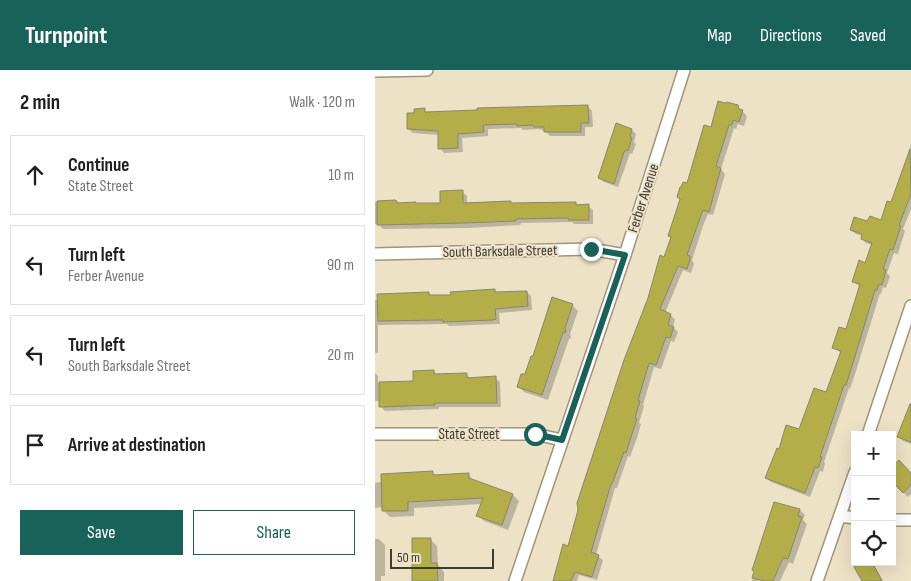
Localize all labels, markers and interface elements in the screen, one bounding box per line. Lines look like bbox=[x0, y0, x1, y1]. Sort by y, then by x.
text: Turnpoint bbox=[25, 21, 107, 50]
text: Map bbox=[707, 25, 732, 46]
text: Directions bbox=[760, 25, 822, 46]
text: Saved bbox=[850, 25, 886, 46]
text: 2 min bbox=[20, 90, 60, 115]
text: Walk · 120 m bbox=[289, 93, 355, 112]
text: Continue bbox=[68, 154, 129, 177]
icon: ahead bbox=[21, 161, 49, 189]
street label: Ferber Avenue bbox=[623, 161, 664, 235]
text: 10 m bbox=[328, 166, 354, 185]
text: State Street bbox=[68, 177, 133, 196]
route end bbox=[580, 238, 603, 261]
street label: South Barksdale Street bbox=[442, 241, 558, 262]
text: Turn left bbox=[68, 244, 125, 267]
icon: left bbox=[21, 251, 49, 279]
text: 90 m bbox=[327, 256, 354, 275]
text: Ferber Avenue bbox=[68, 267, 144, 286]
text: Turn left bbox=[68, 334, 125, 357]
icon: left bbox=[21, 341, 49, 369]
text: 20 m bbox=[327, 346, 354, 365]
text: South Barksdale Street bbox=[68, 357, 191, 376]
route start bbox=[524, 423, 547, 446]
street label: State Street bbox=[438, 425, 500, 444]
icon: arrive bbox=[21, 431, 49, 459]
map controls bbox=[851, 431, 896, 566]
button: + bbox=[851, 431, 896, 476]
text: Arrive at destination bbox=[68, 434, 206, 457]
button: − bbox=[851, 476, 896, 521]
button: Save bbox=[20, 510, 183, 555]
button: Share bbox=[193, 510, 355, 555]
button: locate bbox=[851, 521, 896, 566]
scale bar bbox=[390, 546, 494, 569]
text: 50 m bbox=[397, 549, 420, 566]

